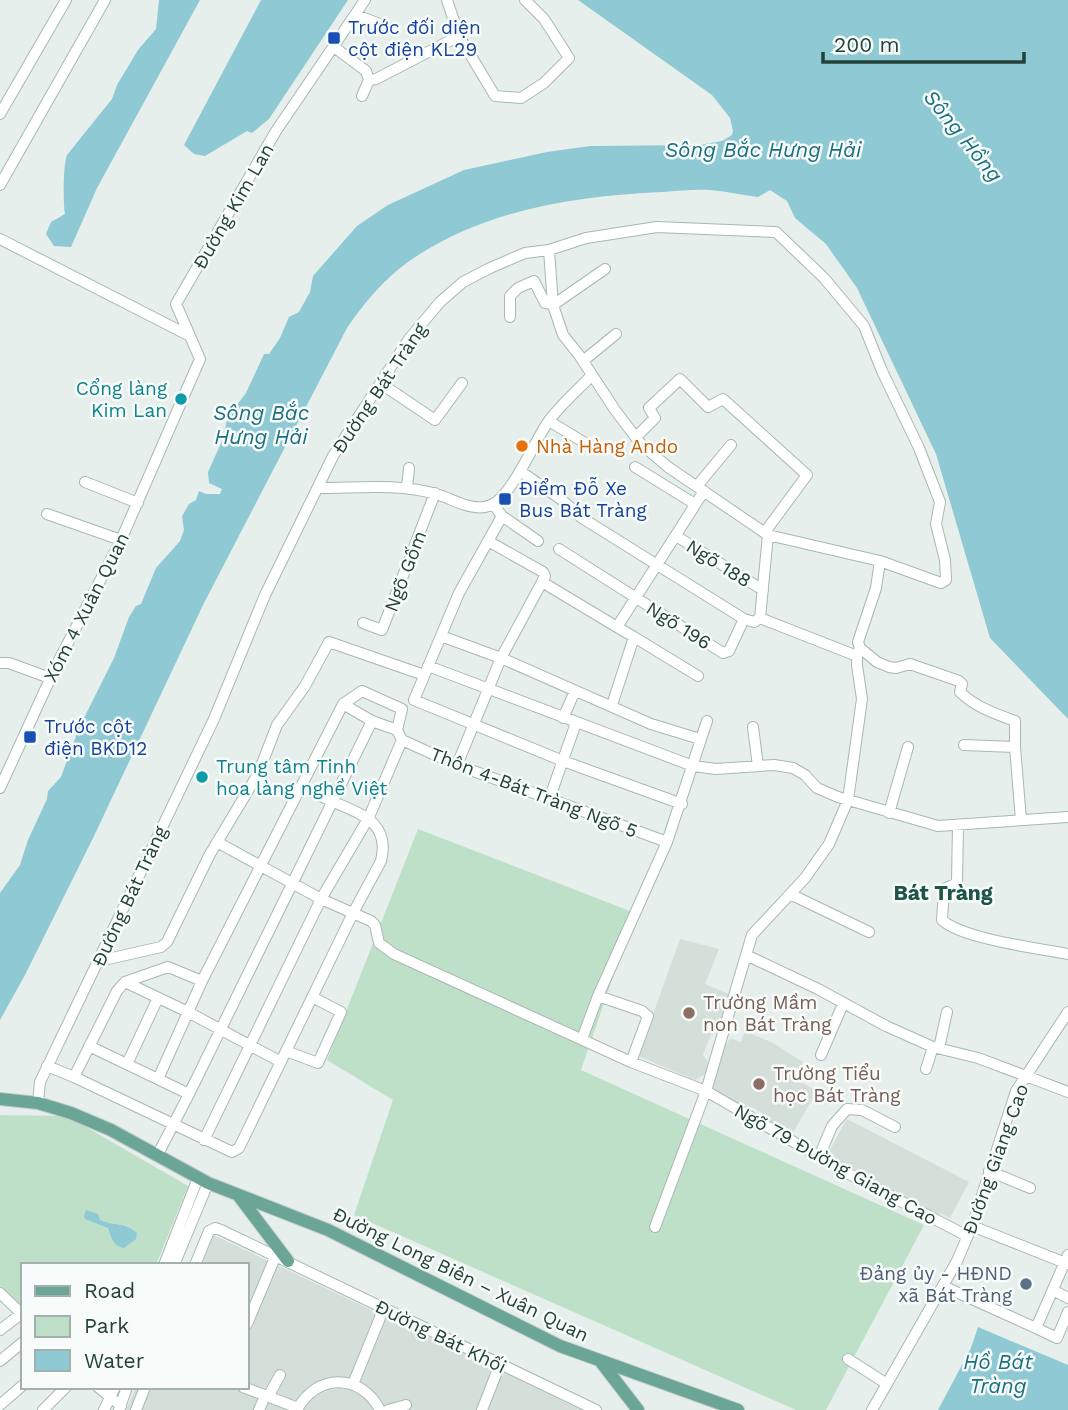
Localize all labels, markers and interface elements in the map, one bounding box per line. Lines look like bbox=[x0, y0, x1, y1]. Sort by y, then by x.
place label: Trước đối diện cột điện KL29 bbox=[348, 16, 481, 61]
scale bar bbox=[823, 21, 1024, 65]
marker: Trước đối diện cột điện KL29 bbox=[326, 30, 342, 46]
text: 200 m bbox=[834, 32, 900, 57]
water label: Sông Hồng bbox=[919, 85, 1008, 187]
water label: Sông Bắc Hưng Hải bbox=[665, 137, 862, 162]
street label: Đường Kim Lan bbox=[188, 139, 279, 273]
street label: Đường Bát Tràng bbox=[327, 318, 432, 458]
place label: Cổng làng Kim Lan bbox=[76, 377, 168, 422]
marker: Cổng làng Kim Lan bbox=[173, 391, 189, 407]
water label: Sông Bắc Hưng Hải bbox=[213, 400, 309, 449]
place label: Nhà Hàng Ando bbox=[536, 435, 678, 458]
marker: Nhà Hàng Ando bbox=[514, 438, 530, 454]
place label: Điểm Đỗ Xe Bus Bát Tràng bbox=[519, 477, 647, 522]
marker: Điểm Đỗ Xe Bus Bát Tràng bbox=[497, 491, 513, 507]
street label: Ngõ Gốm bbox=[379, 527, 431, 615]
street label: Xóm 4 Xuân Quan bbox=[39, 529, 134, 686]
street label: Ngõ 188 bbox=[682, 535, 755, 592]
street label: Ngõ 196 bbox=[642, 597, 715, 654]
place label: Trước cột điện BKD12 bbox=[44, 715, 147, 760]
marker: Trước cột điện BKD12 bbox=[22, 729, 38, 745]
street label: Thôn 4-Bát Tràng Ngõ 5 bbox=[427, 742, 641, 843]
place label: Trung tâm Tinh hoa làng nghề Việt bbox=[216, 755, 387, 800]
marker: Trung tâm Tinh hoa làng nghề Việt bbox=[194, 769, 210, 785]
street label: Đường Bát Tràng bbox=[87, 821, 172, 970]
district label: Bát Tràng bbox=[893, 880, 993, 905]
place label: Trường Mầm non Bát Tràng bbox=[703, 991, 832, 1036]
marker: Trường Mầm non Bát Tràng bbox=[681, 1005, 697, 1021]
place label: Trường Tiểu học Bát Tràng bbox=[773, 1062, 901, 1107]
marker: Trường Tiểu học Bát Tràng bbox=[751, 1076, 767, 1092]
street label: Đường Giang Cao bbox=[958, 1081, 1033, 1238]
street label: Ngõ 79 Đường Giang Cao bbox=[730, 1099, 941, 1230]
street label: Đường Long Biên – Xuân Quan bbox=[329, 1202, 593, 1347]
place label: Đảng ủy - HĐND xã Bát Tràng bbox=[860, 1262, 1013, 1307]
legend bbox=[21, 1263, 248, 1389]
marker: Đảng ủy - HĐND xã Bát Tràng bbox=[1018, 1276, 1034, 1292]
text: Road bbox=[84, 1278, 135, 1303]
street label: Đường Bát Khối bbox=[371, 1295, 510, 1378]
text: Park bbox=[84, 1313, 129, 1338]
text: Water bbox=[84, 1348, 145, 1373]
water label: Hồ Bát Tràng bbox=[963, 1349, 1033, 1398]

